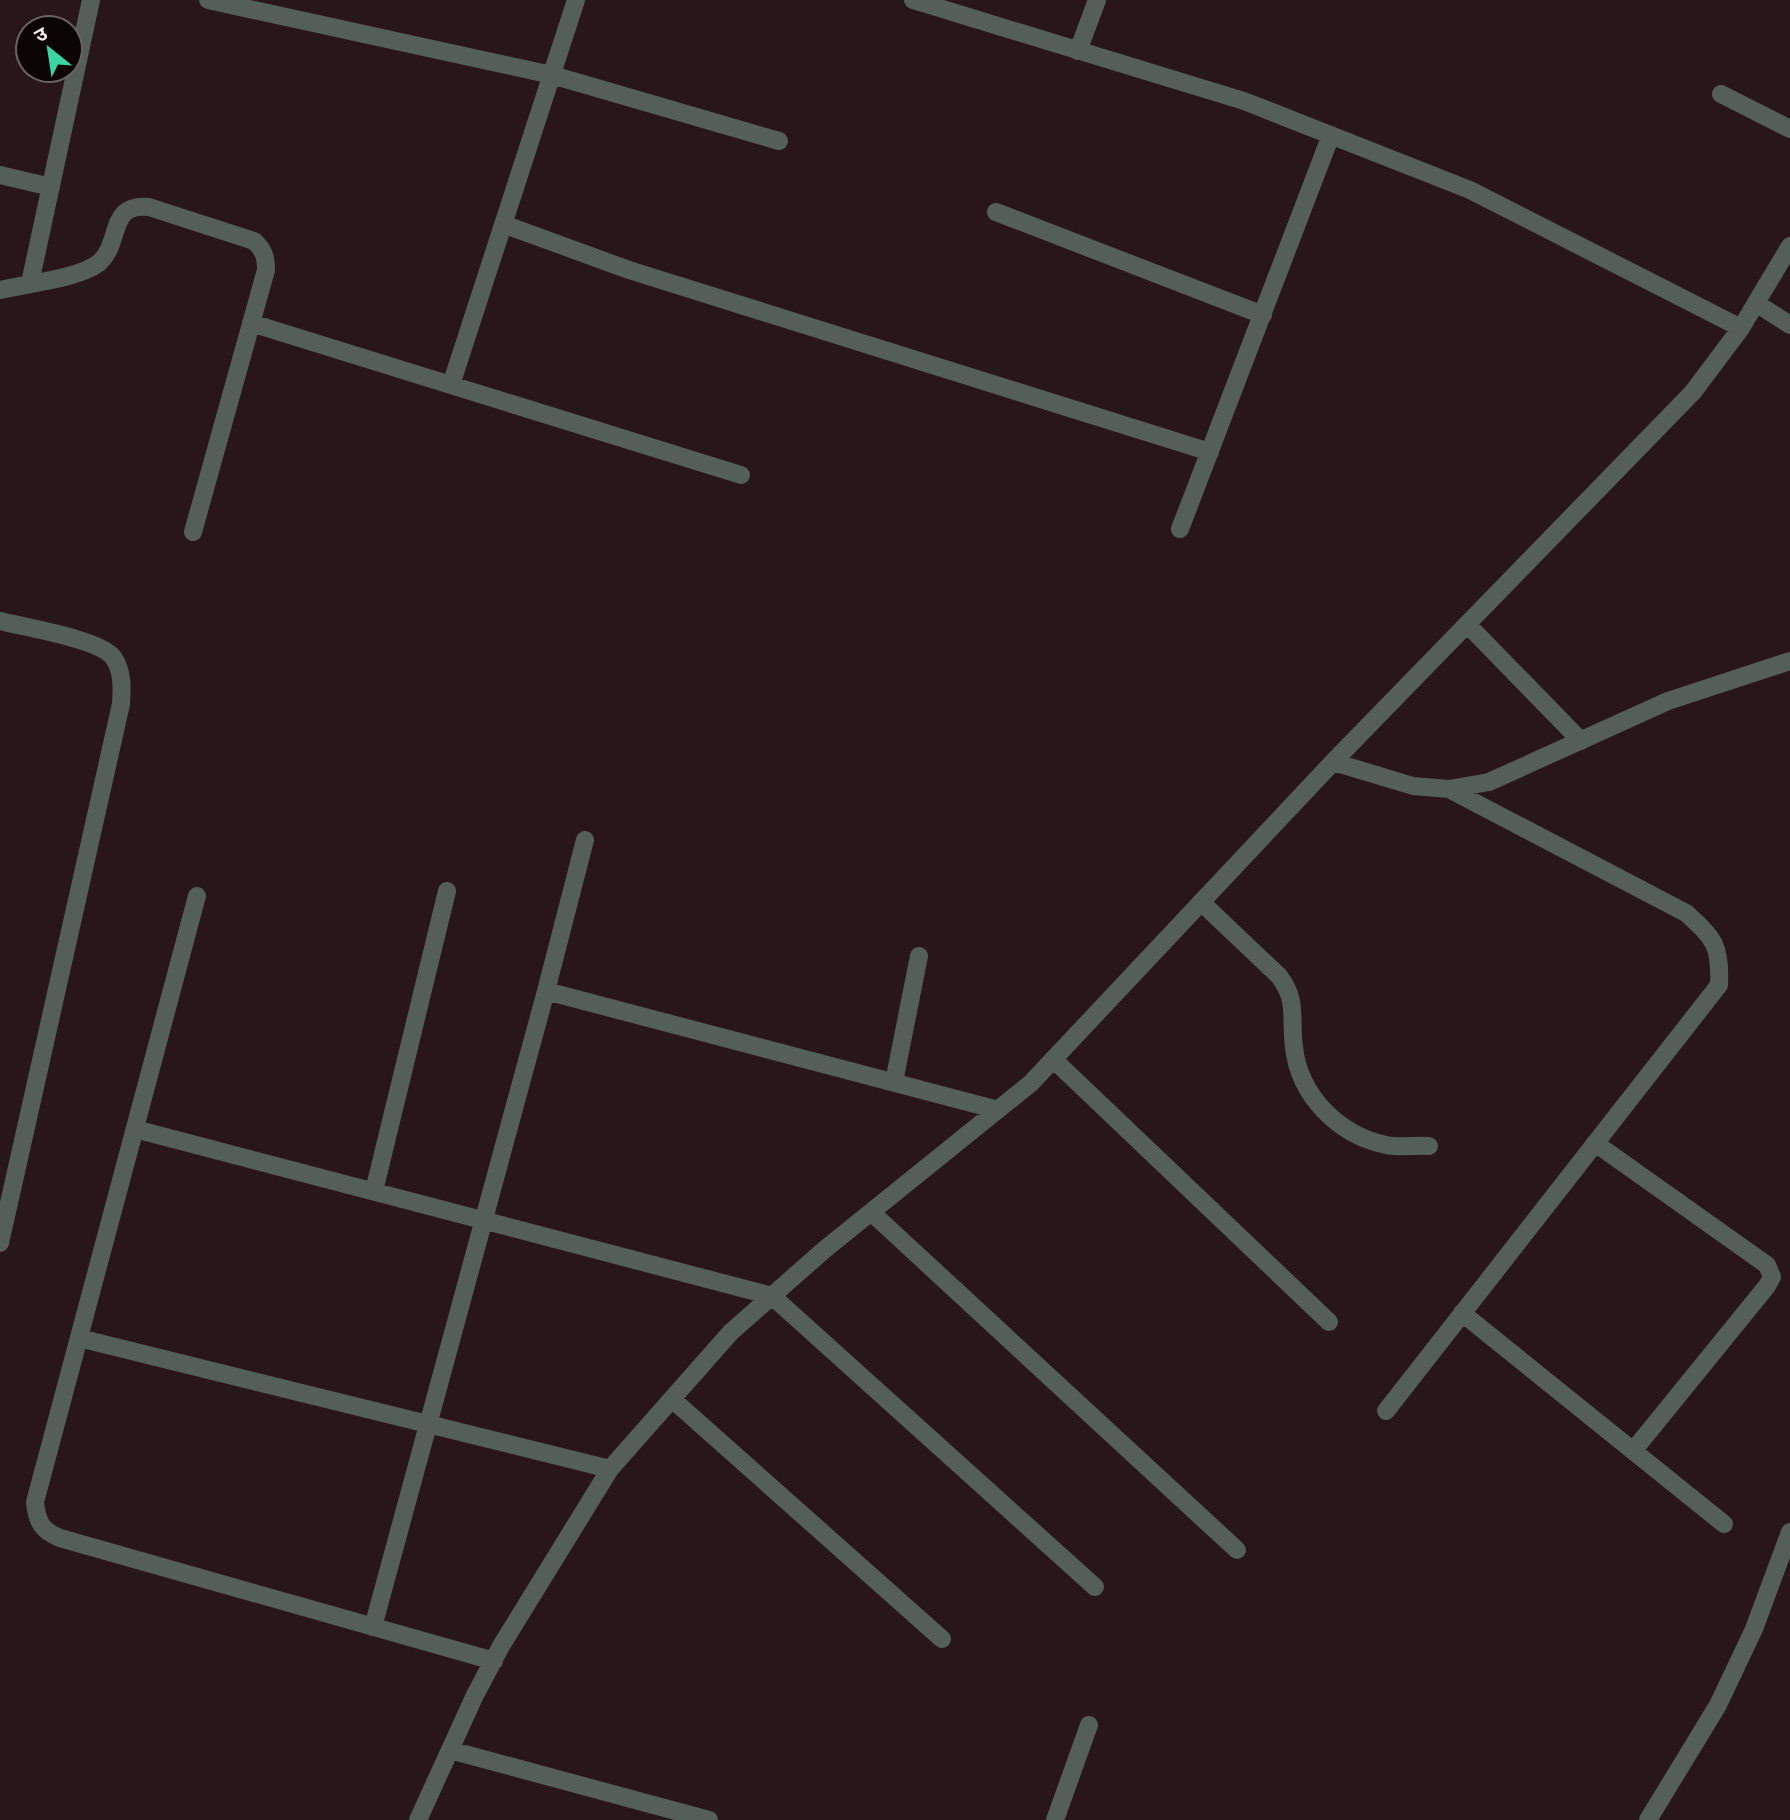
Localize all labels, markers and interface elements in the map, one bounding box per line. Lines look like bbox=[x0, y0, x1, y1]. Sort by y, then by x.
north arrow bbox=[14, 14, 84, 84]
text: उ bbox=[30, 21, 52, 47]

